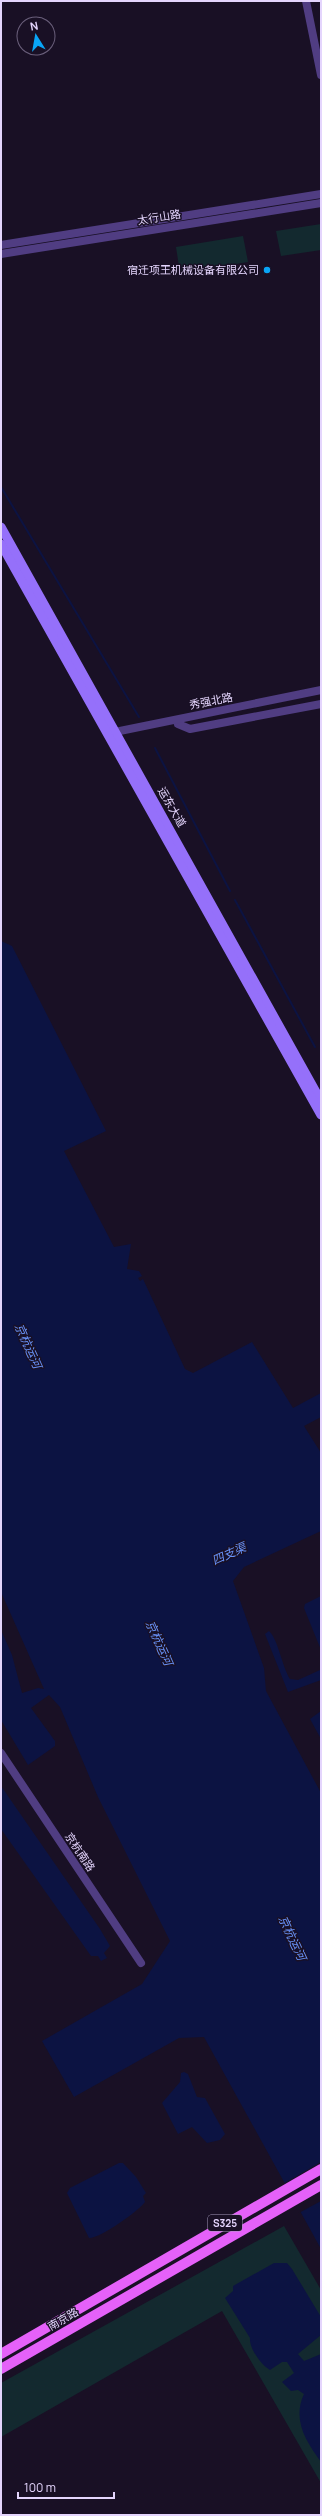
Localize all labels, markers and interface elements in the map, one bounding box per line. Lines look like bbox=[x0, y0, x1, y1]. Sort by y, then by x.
north arrow bbox=[16, 16, 56, 56]
text: N bbox=[29, 18, 39, 34]
street label: 太行山路 bbox=[136, 206, 182, 227]
place label: 宿迁项王机械设备有限公司 bbox=[127, 262, 259, 277]
marker: 宿迁项王机械设备有限公司 bbox=[262, 265, 272, 275]
street label: 秀强北路 bbox=[188, 689, 234, 712]
street label: 运东大道 bbox=[155, 784, 190, 830]
water label: 京杭运河 bbox=[11, 1320, 47, 1373]
water label: 四支渠 bbox=[209, 1538, 251, 1569]
water label: 京杭运河 bbox=[142, 1617, 178, 1670]
street label: 京杭南路 bbox=[62, 1829, 99, 1874]
water label: 京杭运河 bbox=[275, 1912, 311, 1965]
road number: S325 bbox=[208, 2215, 242, 2231]
street label: 南京路 bbox=[45, 2304, 81, 2333]
scale bar bbox=[18, 2474, 114, 2500]
text: 100 m bbox=[24, 2479, 56, 2496]

